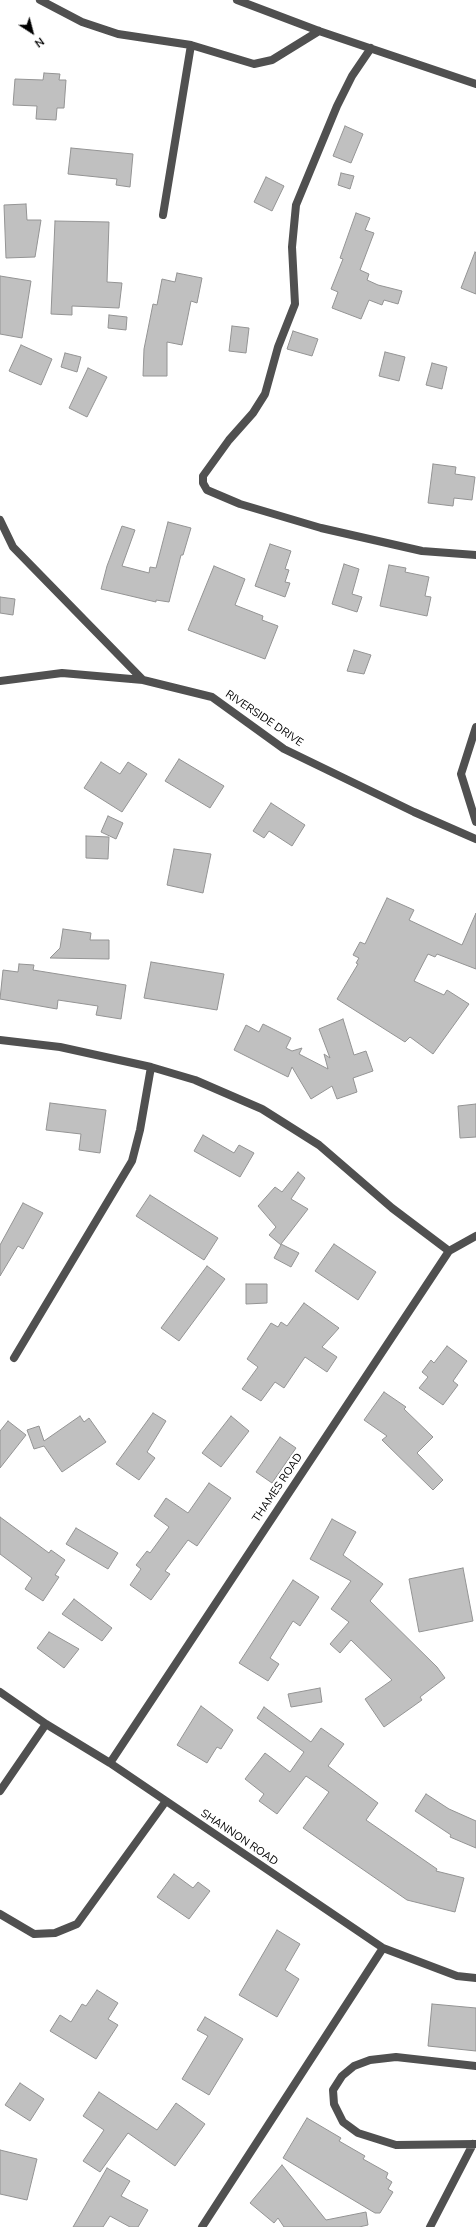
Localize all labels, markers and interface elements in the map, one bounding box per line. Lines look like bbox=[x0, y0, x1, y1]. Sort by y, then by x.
north arrow bbox=[12, 12, 52, 52]
text: N bbox=[32, 34, 47, 51]
street label: RIVERSIDE DRIVE bbox=[223, 688, 305, 750]
street label: THAMES ROAD bbox=[250, 1451, 306, 1525]
street label: SHANNON ROAD bbox=[198, 1807, 280, 1869]

